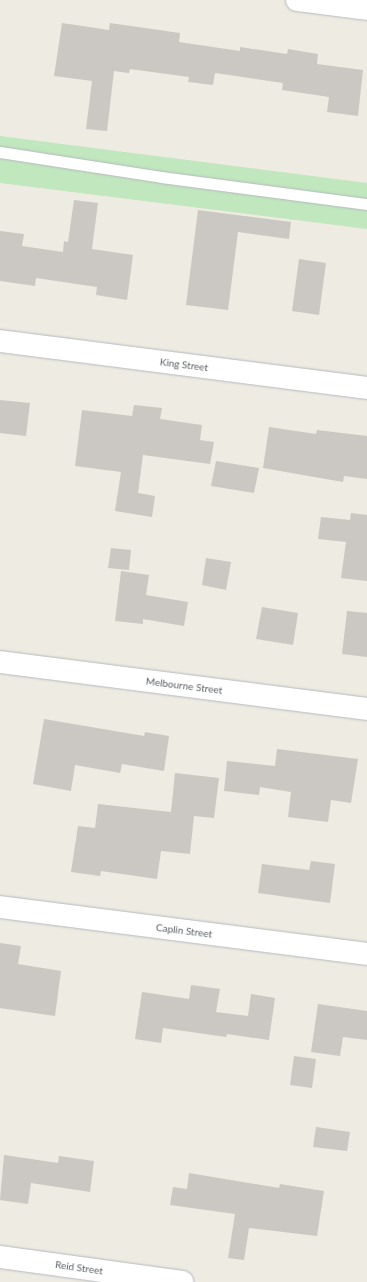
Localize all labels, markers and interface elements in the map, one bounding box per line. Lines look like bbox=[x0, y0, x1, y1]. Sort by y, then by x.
street label: King Street bbox=[159, 356, 209, 374]
street label: Melbourne Street bbox=[145, 675, 223, 697]
street label: Caplin Street bbox=[155, 922, 213, 940]
street label: Reid Street bbox=[54, 1259, 104, 1277]

